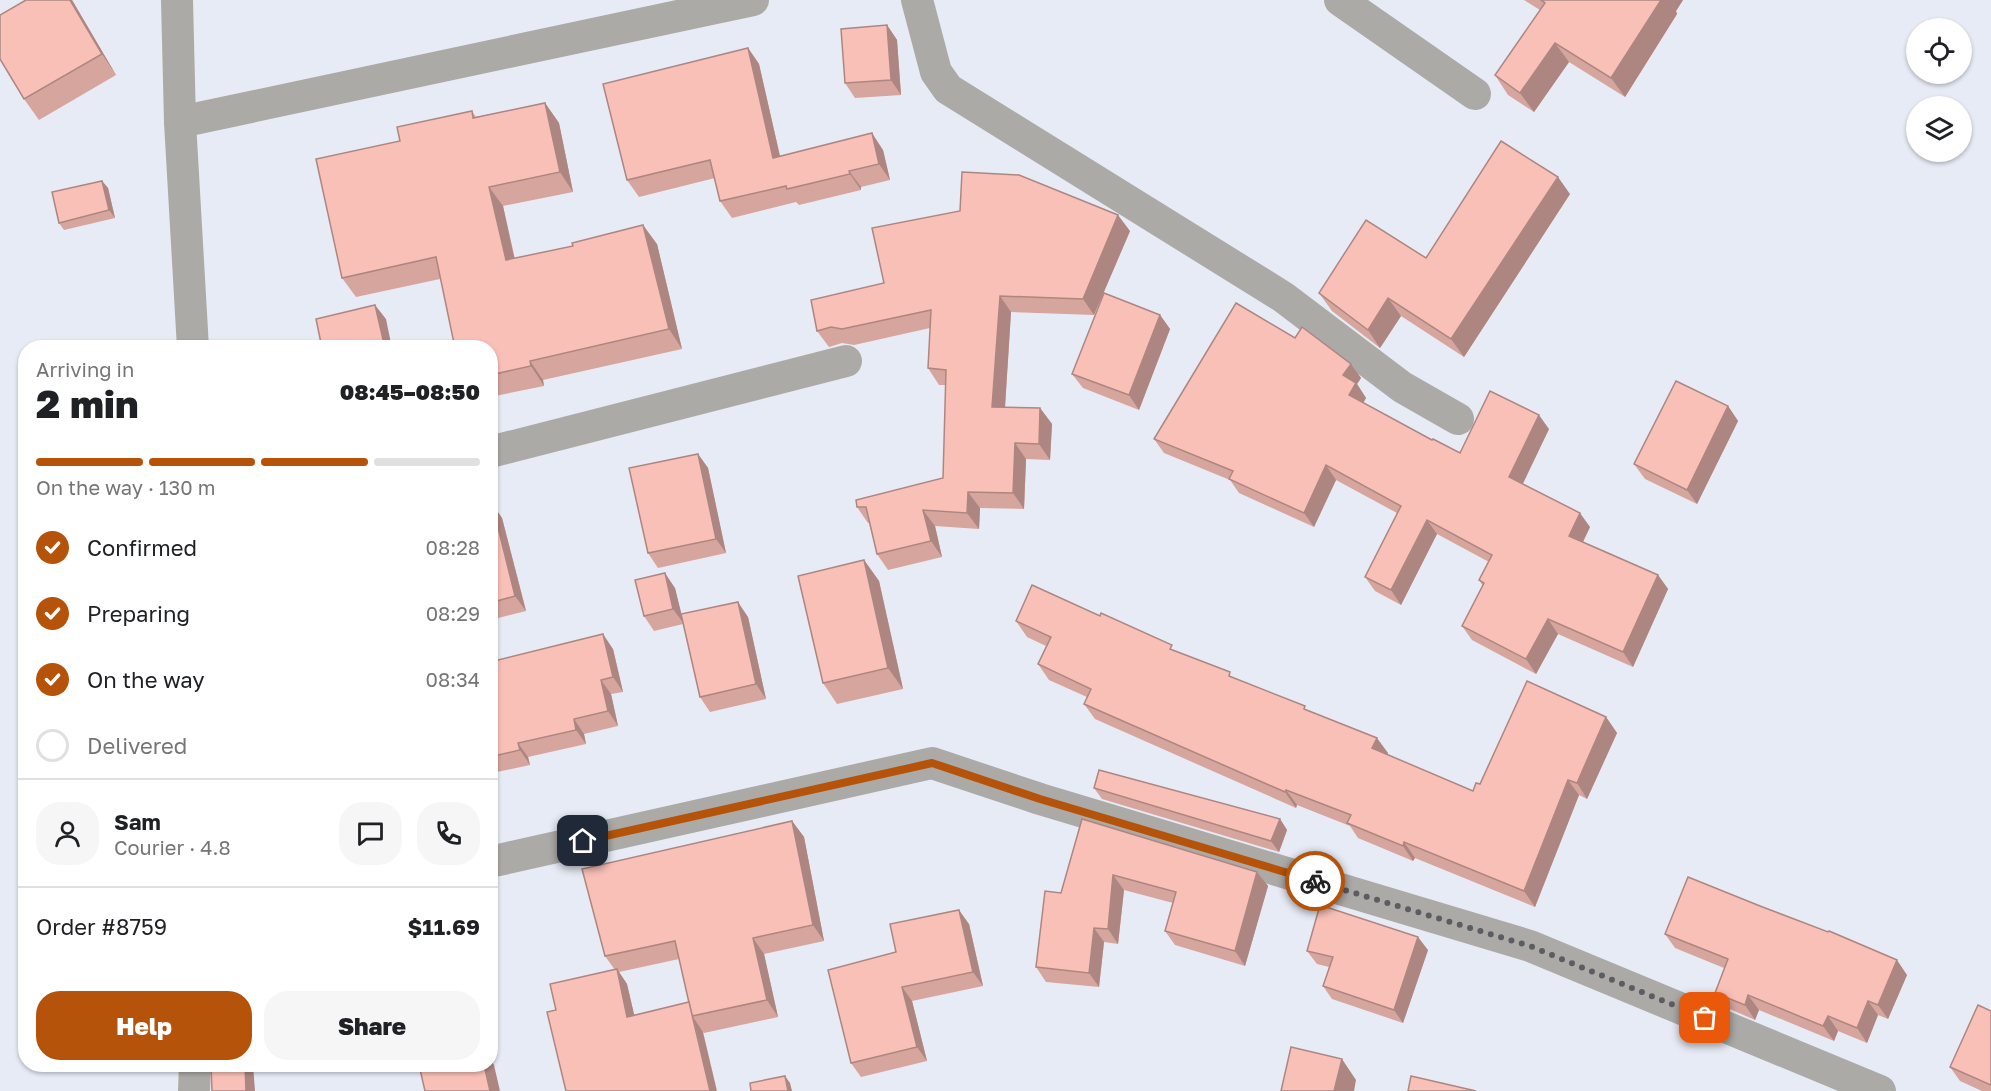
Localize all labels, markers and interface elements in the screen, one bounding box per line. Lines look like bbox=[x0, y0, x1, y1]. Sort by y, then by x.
map controls bbox=[1906, 18, 1972, 162]
button: locate bbox=[1906, 18, 1972, 84]
button: layers bbox=[1906, 96, 1972, 162]
text: Arriving in bbox=[36, 357, 134, 381]
text: 08:45–08:50 bbox=[340, 378, 480, 405]
text: 2 min bbox=[36, 380, 139, 427]
text: On the way · 130 m bbox=[36, 475, 215, 499]
icon: check bbox=[36, 531, 69, 564]
text: Confirmed bbox=[87, 534, 197, 561]
text: 08:28 bbox=[426, 535, 480, 559]
icon: check bbox=[36, 597, 69, 630]
text: Preparing bbox=[87, 600, 190, 627]
text: 08:29 bbox=[426, 601, 480, 625]
icon: check bbox=[36, 663, 69, 696]
text: On the way bbox=[87, 666, 205, 693]
text: 08:34 bbox=[426, 667, 480, 691]
text: Delivered bbox=[87, 732, 187, 759]
button: person bbox=[36, 802, 99, 865]
button: chat bbox=[339, 802, 402, 865]
button: phone bbox=[417, 802, 480, 865]
text: Sam bbox=[114, 808, 161, 835]
pin bbox=[557, 815, 608, 866]
icon: home bbox=[566, 824, 599, 857]
text: Courier · 4.8 bbox=[114, 835, 231, 859]
courier bbox=[1285, 851, 1345, 911]
icon: bike bbox=[1299, 865, 1332, 898]
text: Order #8759 bbox=[36, 913, 167, 940]
text: $11.69 bbox=[408, 913, 480, 940]
button: Help bbox=[36, 991, 252, 1060]
button: Share bbox=[264, 991, 480, 1060]
pin bbox=[1679, 992, 1730, 1043]
icon: bag bbox=[1688, 1001, 1721, 1034]

